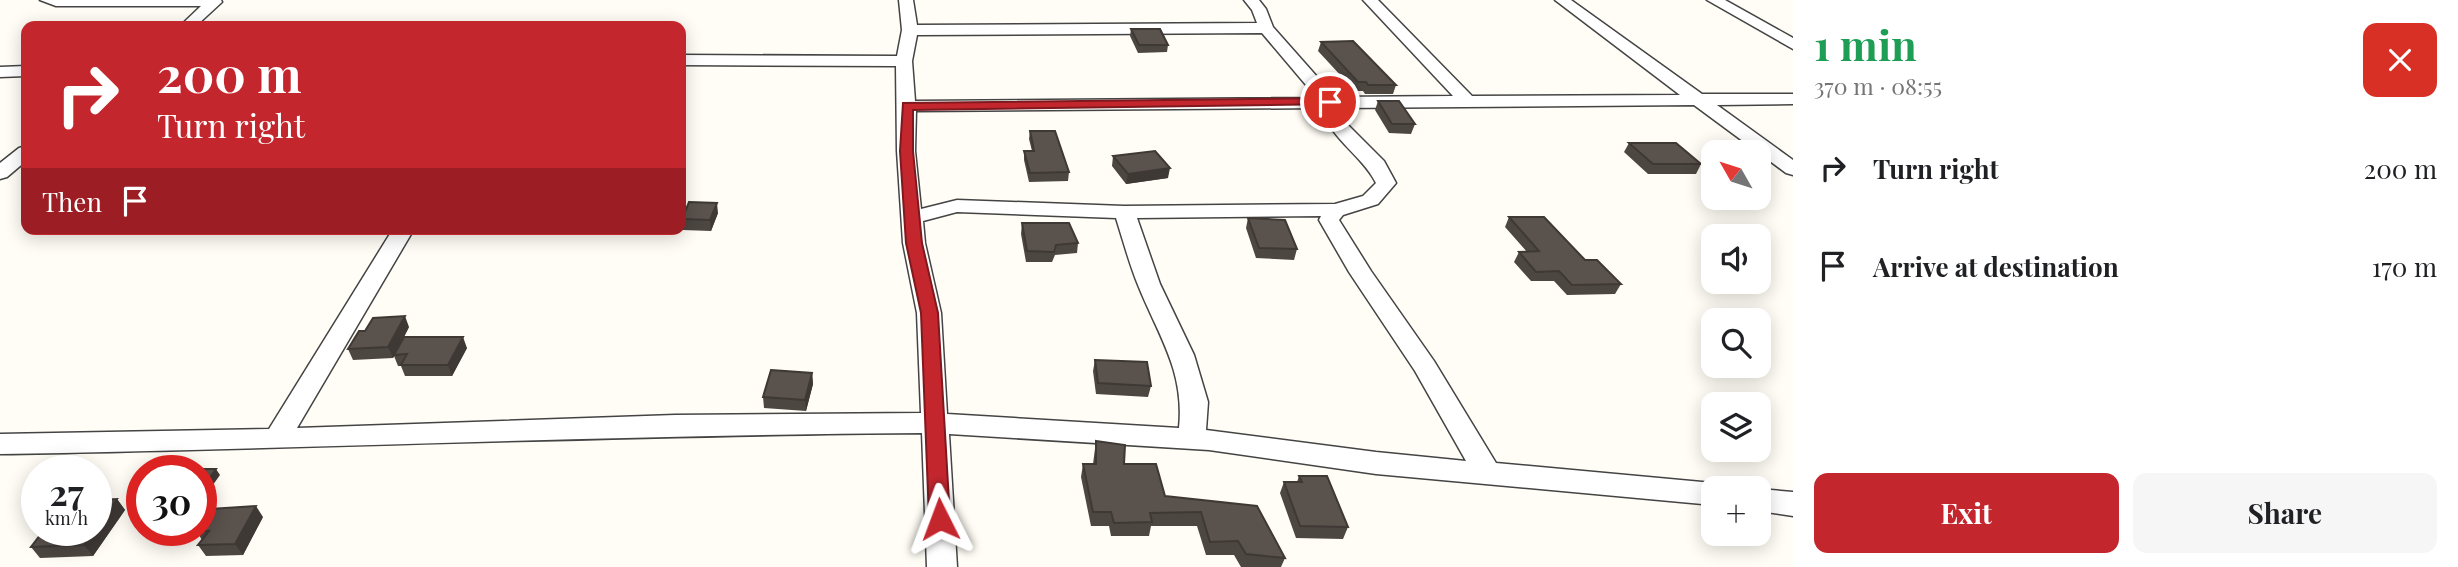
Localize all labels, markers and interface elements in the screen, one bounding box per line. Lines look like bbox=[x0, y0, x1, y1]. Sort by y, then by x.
text: 1 min bbox=[1814, 16, 1917, 72]
button: close bbox=[2363, 23, 2437, 97]
text: 200 m bbox=[157, 40, 302, 105]
icon: right bbox=[42, 49, 133, 140]
text: 370 m · 08:55 bbox=[1814, 70, 1942, 101]
pin bbox=[1300, 72, 1360, 132]
icon: arrive bbox=[1311, 83, 1349, 121]
text: Turn right bbox=[157, 103, 305, 146]
north arrow bbox=[1701, 140, 1771, 210]
map controls bbox=[1701, 140, 1771, 546]
icon: right bbox=[1814, 149, 1852, 187]
text: Turn right bbox=[1873, 151, 1999, 186]
text: 200 m bbox=[2364, 151, 2437, 186]
icon: arrive bbox=[116, 182, 154, 220]
text: Then bbox=[42, 184, 102, 219]
button: sound bbox=[1701, 224, 1771, 294]
icon: arrive bbox=[1814, 247, 1852, 285]
text: Arrive at destination bbox=[1873, 249, 2119, 284]
text: 170 m bbox=[2372, 249, 2437, 284]
button: search bbox=[1701, 308, 1771, 378]
button: layers bbox=[1701, 392, 1771, 462]
speed limit sign: 30 bbox=[126, 455, 217, 546]
text: 27 bbox=[49, 468, 84, 515]
button: Exit bbox=[1814, 473, 2119, 553]
button: Share bbox=[2133, 473, 2437, 553]
button: + bbox=[1701, 476, 1771, 546]
position arrow bbox=[903, 482, 977, 556]
text: km/h bbox=[45, 506, 88, 530]

